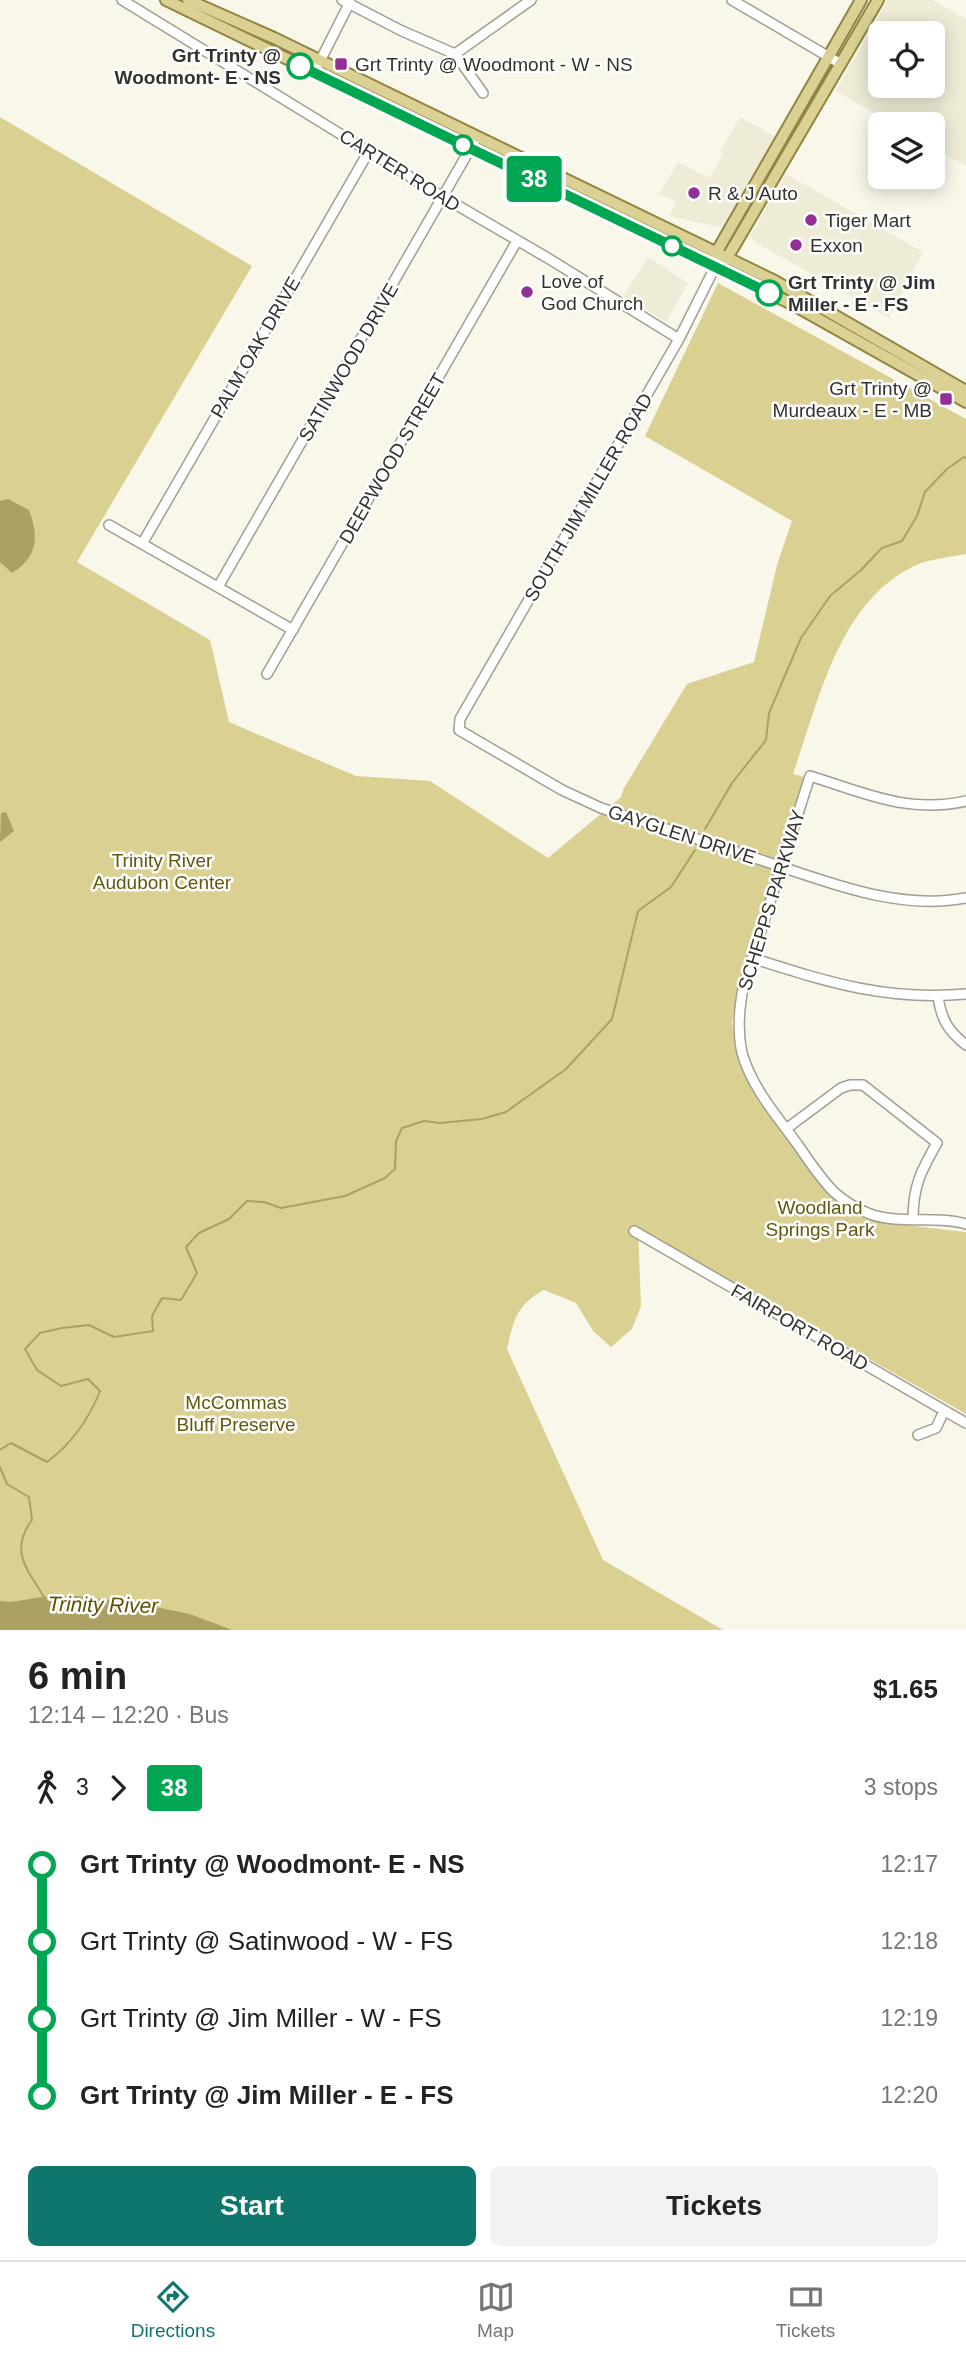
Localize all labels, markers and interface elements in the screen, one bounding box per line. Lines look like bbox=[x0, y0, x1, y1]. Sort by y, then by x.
map controls bbox=[868, 21, 945, 189]
button: locate bbox=[868, 21, 945, 98]
place label: Grt Trinty @ Woodmont- E - NS bbox=[115, 45, 281, 88]
marker: Grt Trinty @ Woodmont- E - NS bbox=[287, 53, 313, 79]
place label: Grt Trinty @ Woodmont - W - NS bbox=[355, 54, 633, 75]
marker: Grt Trinty @ Woodmont - W - NS bbox=[333, 56, 349, 72]
button: layers bbox=[868, 112, 945, 189]
street label: CARTER ROAD bbox=[336, 125, 464, 216]
unlabelled marker bbox=[453, 135, 473, 155]
line badge: 38 bbox=[503, 156, 566, 202]
text: 38 bbox=[521, 165, 547, 192]
place label: R & J Auto bbox=[708, 183, 798, 204]
marker: R & J Auto bbox=[686, 185, 702, 201]
place label: Tiger Mart bbox=[825, 210, 912, 231]
marker: Tiger Mart bbox=[803, 212, 819, 228]
place label: Exxon bbox=[810, 235, 863, 256]
unlabelled marker bbox=[662, 236, 682, 256]
marker: Exxon bbox=[788, 237, 804, 253]
place label: Love of God Church bbox=[541, 271, 643, 314]
place label: Grt Trinty @ Jim Miller - E - FS bbox=[788, 272, 935, 315]
street label: PALM OAK DRIVE bbox=[207, 273, 304, 421]
street label: SATINWOOD DRIVE bbox=[295, 279, 402, 445]
marker: Grt Trinty @ Jim Miller - E - FS bbox=[756, 280, 782, 306]
marker: Love of God Church bbox=[519, 284, 535, 300]
street label: DEEPWOOD STREET bbox=[335, 369, 450, 547]
place label: Grt Trinty @ Murdeaux - E - MB bbox=[773, 378, 932, 421]
street label: SOUTH JIM MILLER ROAD bbox=[520, 390, 657, 605]
marker: Grt Trinty @ Murdeaux - E - MB bbox=[938, 391, 954, 407]
street label: GAYGLEN DRIVE bbox=[605, 801, 758, 868]
street label: SCHEPPS PARKWAY bbox=[734, 807, 809, 993]
park label: Trinity River Audubon Center bbox=[93, 850, 232, 893]
park label: Woodland Springs Park bbox=[766, 1197, 875, 1240]
street label: FAIRPORT ROAD bbox=[728, 1280, 872, 1375]
park label: McCommas Bluff Preserve bbox=[177, 1392, 295, 1435]
water label: Trinity River bbox=[48, 1592, 159, 1617]
text: 6 min bbox=[28, 1655, 127, 1697]
text: $1.65 bbox=[873, 1674, 938, 1704]
text: 12:14 – 12:20 · Bus bbox=[28, 1702, 229, 1728]
icon: walk bbox=[28, 1769, 66, 1807]
icon: forward bbox=[99, 1769, 137, 1807]
text: 3 bbox=[76, 1774, 89, 1800]
text: 38 bbox=[161, 1774, 188, 1801]
text: 3 stops bbox=[864, 1774, 938, 1800]
text: Grt Trinty @ Woodmont- E - NS bbox=[80, 1849, 465, 1879]
text: 12:17 bbox=[880, 1851, 938, 1877]
text: Grt Trinty @ Satinwood - W - FS bbox=[80, 1926, 453, 1956]
text: 12:18 bbox=[880, 1928, 938, 1954]
text: Grt Trinty @ Jim Miller - W - FS bbox=[80, 2003, 441, 2033]
text: 12:19 bbox=[880, 2005, 938, 2031]
text: Grt Trinty @ Jim Miller - E - FS bbox=[80, 2080, 454, 2110]
text: 12:20 bbox=[880, 2082, 938, 2108]
button: Start bbox=[28, 2166, 476, 2246]
button: Tickets bbox=[490, 2166, 938, 2246]
tab: Directions bbox=[131, 2278, 215, 2342]
tab: Map bbox=[477, 2278, 515, 2342]
tab: Tickets bbox=[776, 2278, 835, 2342]

